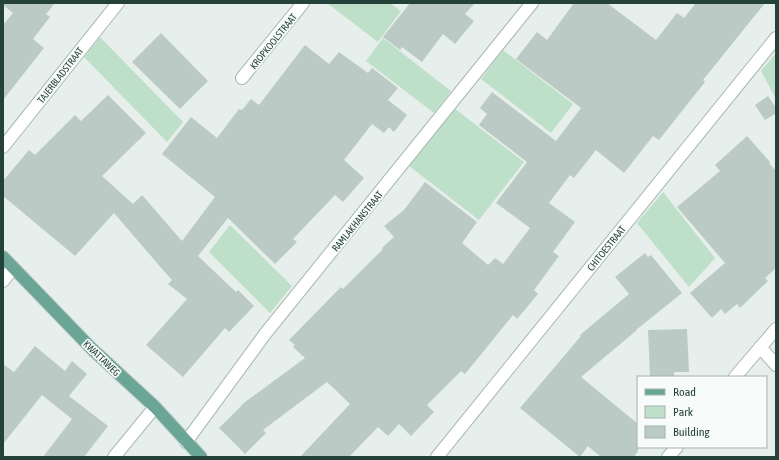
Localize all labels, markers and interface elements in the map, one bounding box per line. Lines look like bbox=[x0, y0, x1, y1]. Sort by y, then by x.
street label: KROPKOOLSTRAAT bbox=[248, 11, 299, 71]
street label: TAJERBLADSTRAAT bbox=[35, 45, 86, 105]
street label: RAMLAKHANSTRAAT bbox=[330, 189, 385, 254]
street label: CHITOESTRAAT bbox=[585, 223, 628, 273]
street label: KWATTAWEG bbox=[81, 338, 122, 378]
legend bbox=[637, 376, 767, 448]
text: Road bbox=[673, 385, 696, 399]
text: Park bbox=[673, 405, 694, 419]
text: Building bbox=[673, 425, 711, 439]

